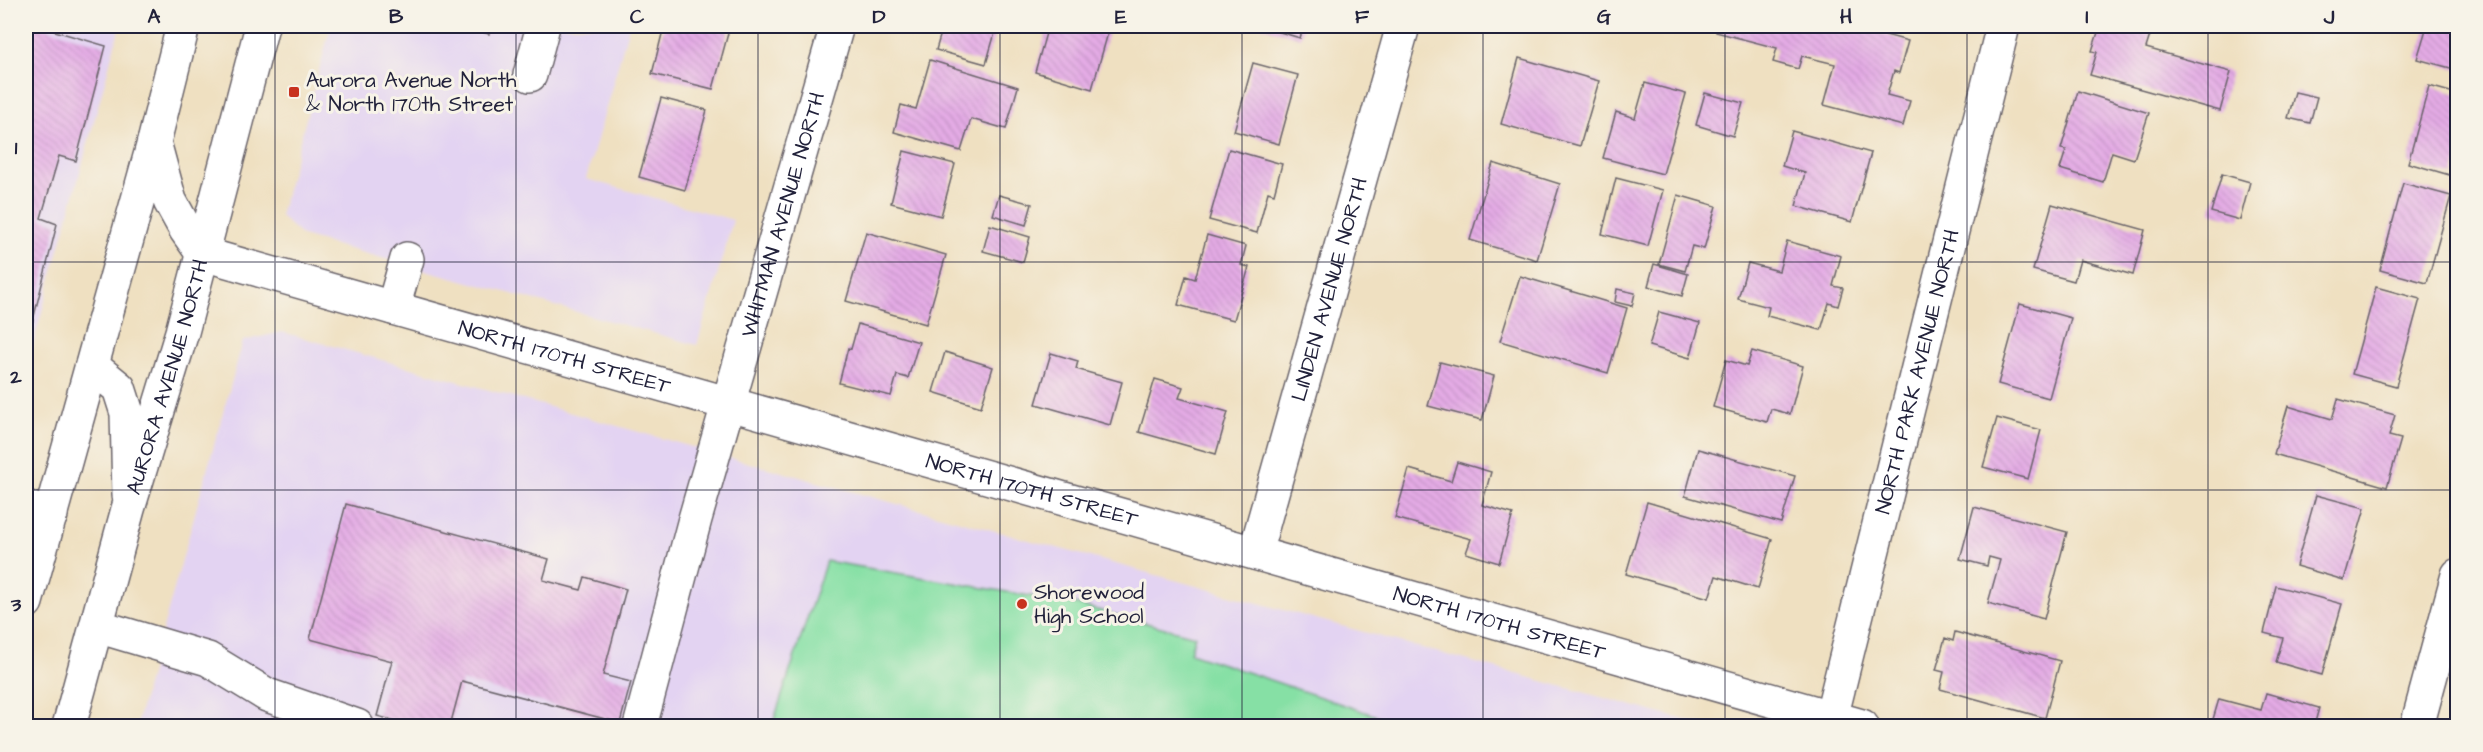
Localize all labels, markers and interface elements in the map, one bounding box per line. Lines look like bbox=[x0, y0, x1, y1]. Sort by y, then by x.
text: A bbox=[148, 3, 161, 31]
text: B bbox=[389, 3, 404, 31]
text: C bbox=[630, 3, 645, 31]
text: D bbox=[873, 3, 886, 31]
text: E bbox=[1115, 3, 1127, 31]
text: F bbox=[1355, 3, 1370, 31]
text: G bbox=[1597, 3, 1611, 31]
text: H bbox=[1840, 3, 1852, 31]
text: I bbox=[2085, 3, 2089, 31]
text: J bbox=[2323, 3, 2335, 31]
place label: Aurora Avenue North & North 170th Street bbox=[306, 66, 517, 119]
marker: Aurora Avenue North & North 170th Street bbox=[287, 85, 301, 99]
street label: WHITMAN AVENUE NORTH bbox=[734, 88, 832, 341]
text: 1 bbox=[15, 134, 18, 162]
street label: LINDEN AVENUE NORTH bbox=[1284, 174, 1375, 405]
street label: NORTH PARK AVENUE NORTH bbox=[1868, 226, 1967, 517]
street label: AURORA AVENUE NORTH bbox=[119, 256, 216, 498]
street label: NORTH 170TH STREET bbox=[455, 313, 675, 402]
text: 2 bbox=[9, 363, 22, 391]
street label: NORTH 170TH STREET bbox=[923, 446, 1142, 535]
place label: Shorewood High School bbox=[1034, 578, 1144, 633]
street label: NORTH 170TH STREET bbox=[1390, 579, 1610, 668]
text: 3 bbox=[10, 591, 22, 619]
marker: Shorewood High School bbox=[1015, 597, 1029, 611]

